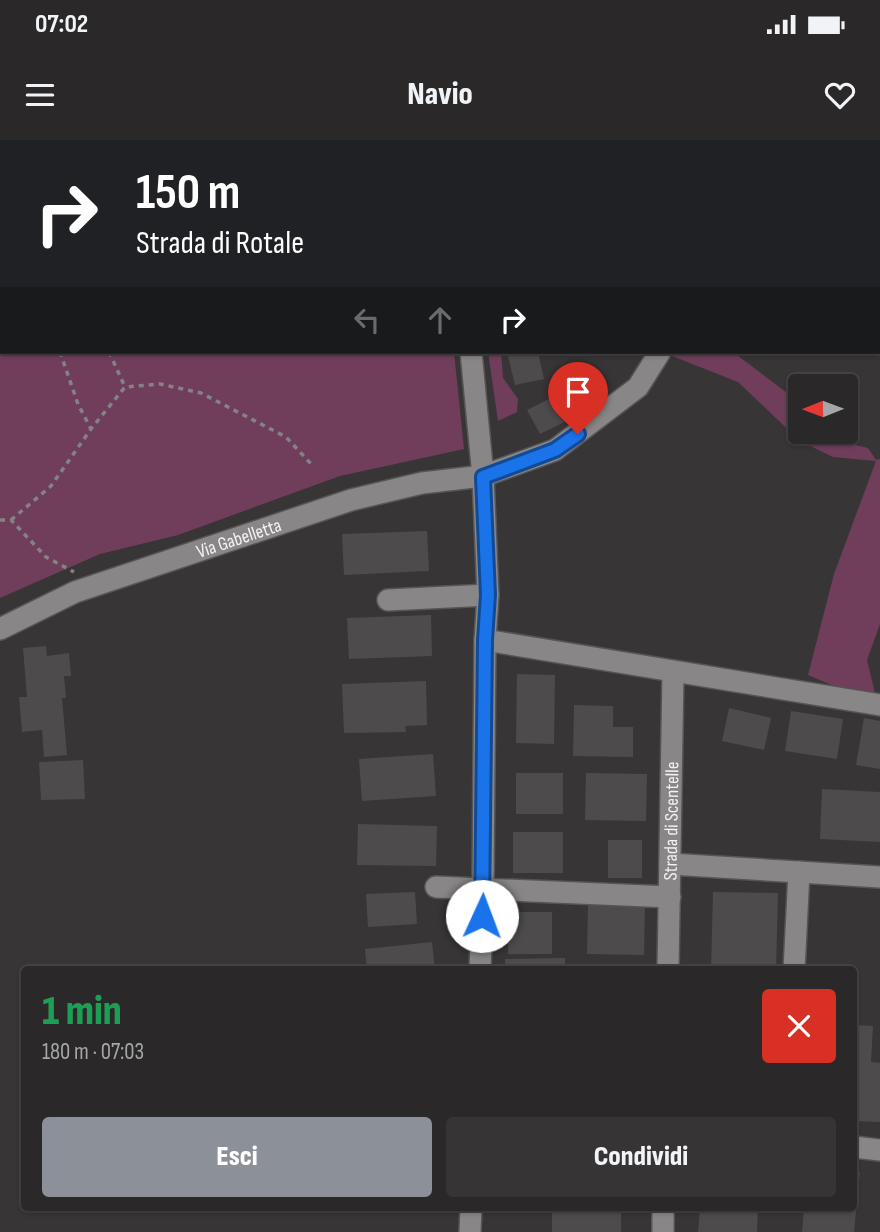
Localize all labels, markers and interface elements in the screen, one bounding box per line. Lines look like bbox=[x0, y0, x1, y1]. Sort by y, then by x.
text: 07:02 bbox=[35, 9, 88, 40]
text: Navio bbox=[407, 75, 473, 114]
icon: menu bbox=[21, 76, 59, 114]
icon: heart bbox=[821, 76, 859, 114]
text: 150 m bbox=[136, 164, 240, 223]
icon: right bbox=[21, 168, 112, 259]
text: Strada di Rotale bbox=[136, 224, 304, 263]
icon: left bbox=[348, 301, 386, 339]
icon: ahead bbox=[421, 301, 459, 339]
icon: right bbox=[494, 301, 532, 339]
pin bbox=[548, 362, 608, 434]
icon: arrive bbox=[559, 373, 597, 411]
north arrow bbox=[788, 374, 858, 444]
map controls bbox=[788, 374, 858, 444]
street label: Via Gabelletta bbox=[194, 514, 284, 564]
street label: Strada di Scentelle bbox=[660, 761, 685, 881]
position arrow bbox=[445, 879, 519, 953]
text: 1 min bbox=[42, 986, 122, 1037]
button: close bbox=[762, 989, 836, 1063]
text: 180 m · 07:03 bbox=[42, 1038, 144, 1066]
button: Esci bbox=[42, 1117, 432, 1197]
button: Condividi bbox=[446, 1117, 836, 1197]

